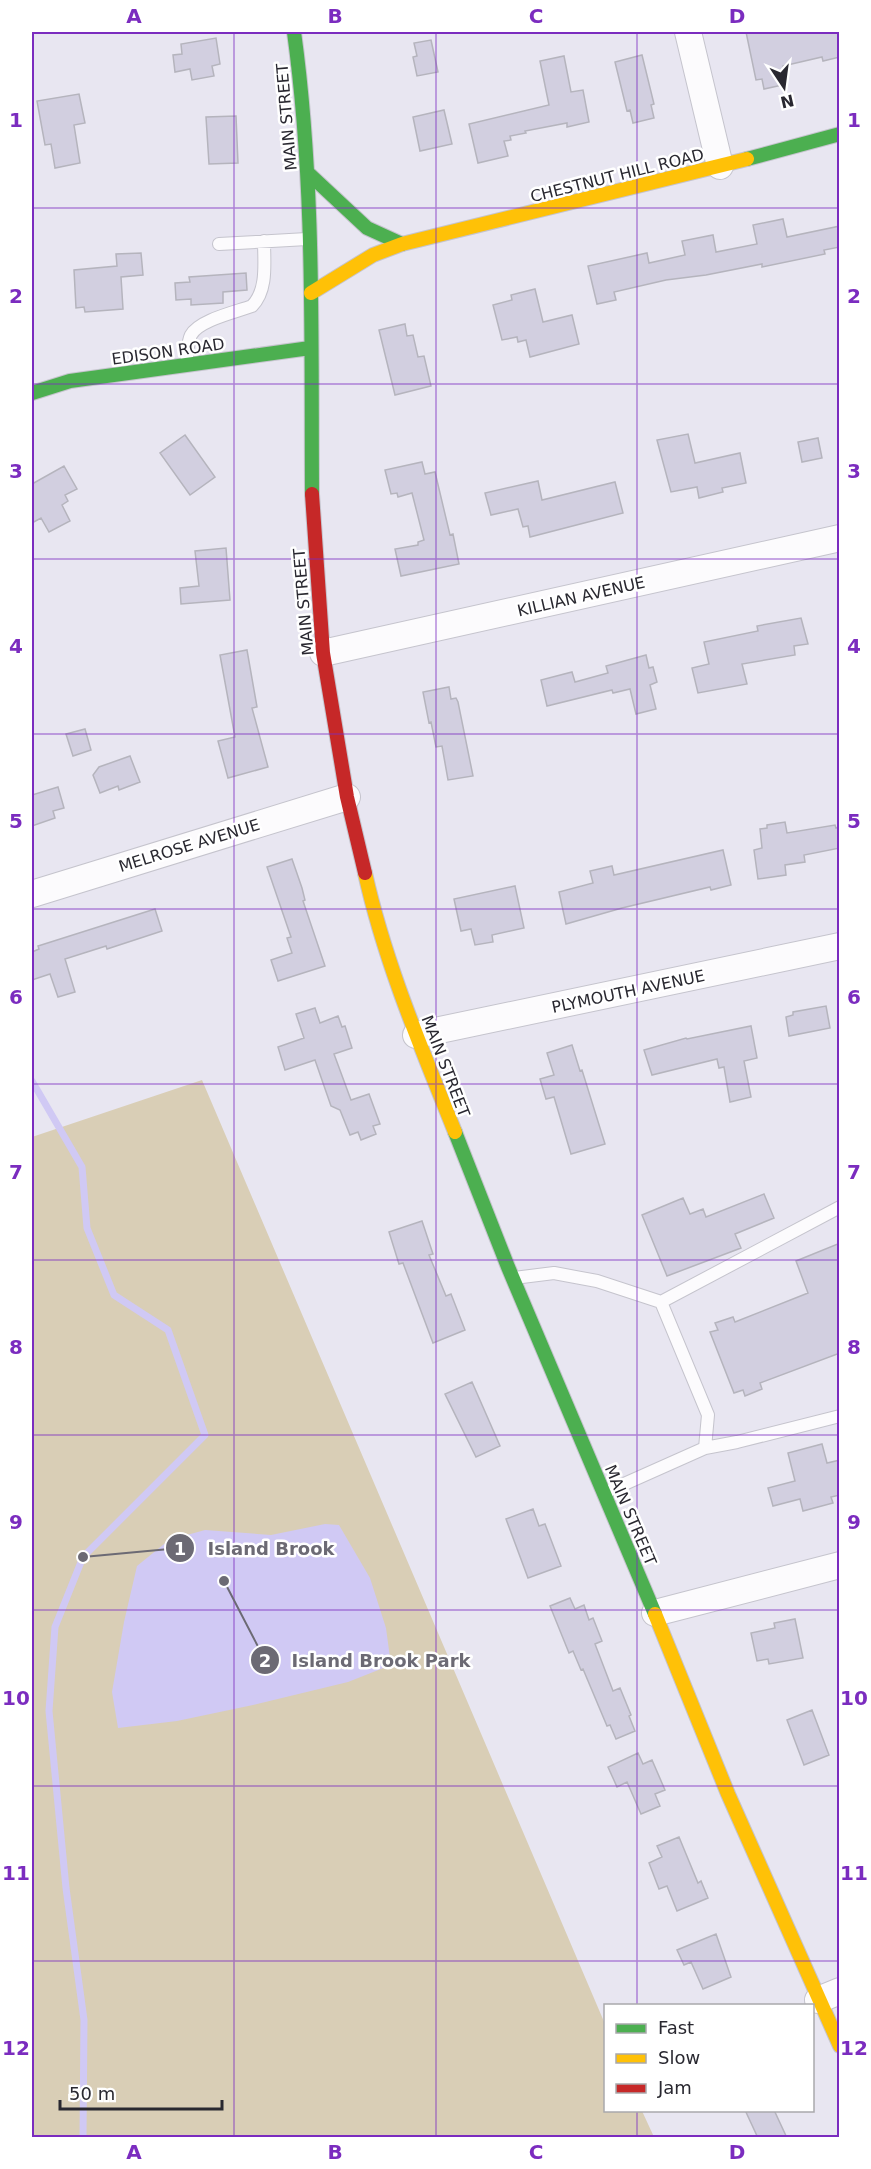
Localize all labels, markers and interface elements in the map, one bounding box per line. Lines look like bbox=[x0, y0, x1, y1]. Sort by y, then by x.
text: A bbox=[126, 4, 142, 28]
text: B bbox=[327, 4, 343, 28]
text: C bbox=[529, 4, 543, 28]
text: D bbox=[729, 4, 745, 28]
north arrow bbox=[754, 57, 814, 117]
street label: MAIN STREET bbox=[272, 62, 301, 171]
text: N bbox=[779, 90, 796, 112]
text: 1 bbox=[9, 108, 23, 132]
text: 1 bbox=[847, 108, 861, 132]
street label: CHESTNUT HILL ROAD bbox=[528, 145, 706, 206]
text: 2 bbox=[9, 284, 23, 308]
text: 2 bbox=[847, 284, 861, 308]
street label: EDISON ROAD bbox=[110, 334, 226, 369]
text: 3 bbox=[9, 459, 23, 483]
text: 3 bbox=[847, 459, 861, 483]
street label: MAIN STREET bbox=[289, 547, 318, 656]
street label: KILLIAN AVENUE bbox=[515, 573, 647, 620]
text: 4 bbox=[9, 634, 23, 658]
text: 4 bbox=[847, 634, 861, 658]
text: 5 bbox=[9, 809, 23, 833]
text: 5 bbox=[847, 809, 861, 833]
street label: MELROSE AVENUE bbox=[116, 815, 262, 876]
street label: PLYMOUTH AVENUE bbox=[550, 966, 706, 1017]
text: 6 bbox=[9, 985, 23, 1009]
text: 6 bbox=[847, 985, 861, 1009]
street label: MAIN STREET bbox=[417, 1013, 474, 1120]
text: 7 bbox=[9, 1160, 23, 1184]
text: 7 bbox=[847, 1160, 861, 1184]
text: 8 bbox=[9, 1335, 23, 1359]
text: 8 bbox=[847, 1335, 861, 1359]
street label: MAIN STREET bbox=[601, 1462, 660, 1569]
text: 9 bbox=[9, 1510, 23, 1534]
text: 9 bbox=[847, 1510, 861, 1534]
callout: Island Brook bbox=[165, 1530, 346, 1566]
text: 1 bbox=[174, 1538, 186, 1559]
text: Island Brook bbox=[208, 1538, 336, 1559]
callout: Island Brook Park bbox=[250, 1642, 483, 1678]
text: 2 bbox=[259, 1650, 271, 1671]
text: Island Brook Park bbox=[292, 1650, 472, 1671]
text: 10 bbox=[2, 1686, 30, 1710]
text: 10 bbox=[840, 1686, 868, 1710]
text: 11 bbox=[2, 1861, 30, 1885]
text: 11 bbox=[840, 1861, 868, 1885]
legend bbox=[604, 2004, 814, 2112]
text: Fast bbox=[658, 2017, 694, 2038]
text: 12 bbox=[2, 2036, 30, 2060]
text: 12 bbox=[840, 2036, 868, 2060]
text: Slow bbox=[658, 2047, 700, 2068]
scale bar bbox=[60, 2073, 222, 2111]
text: Jam bbox=[657, 2077, 692, 2098]
text: 50 m bbox=[69, 2083, 115, 2104]
text: A bbox=[126, 2140, 142, 2164]
text: B bbox=[327, 2140, 343, 2164]
text: C bbox=[529, 2140, 543, 2164]
text: D bbox=[729, 2140, 745, 2164]

